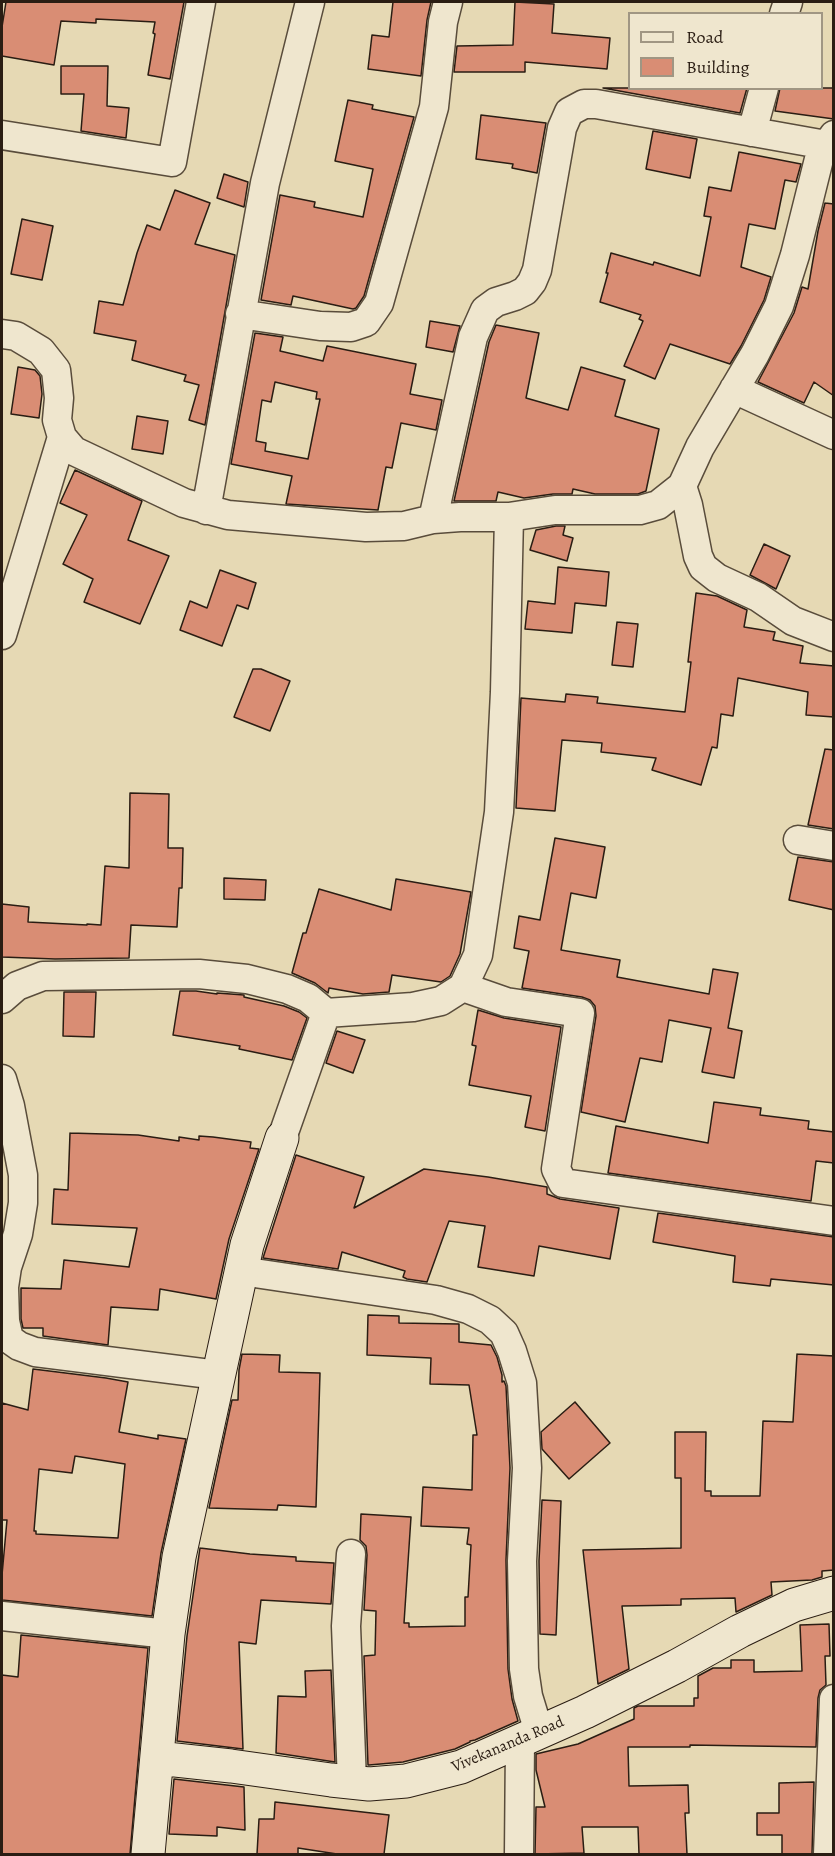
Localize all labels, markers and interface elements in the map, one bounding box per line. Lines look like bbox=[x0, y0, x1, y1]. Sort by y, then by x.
legend bbox=[628, 12, 823, 90]
text: Road bbox=[686, 25, 723, 49]
text: Building bbox=[686, 55, 750, 79]
street label: Vivekananda Road bbox=[449, 1713, 567, 1777]

